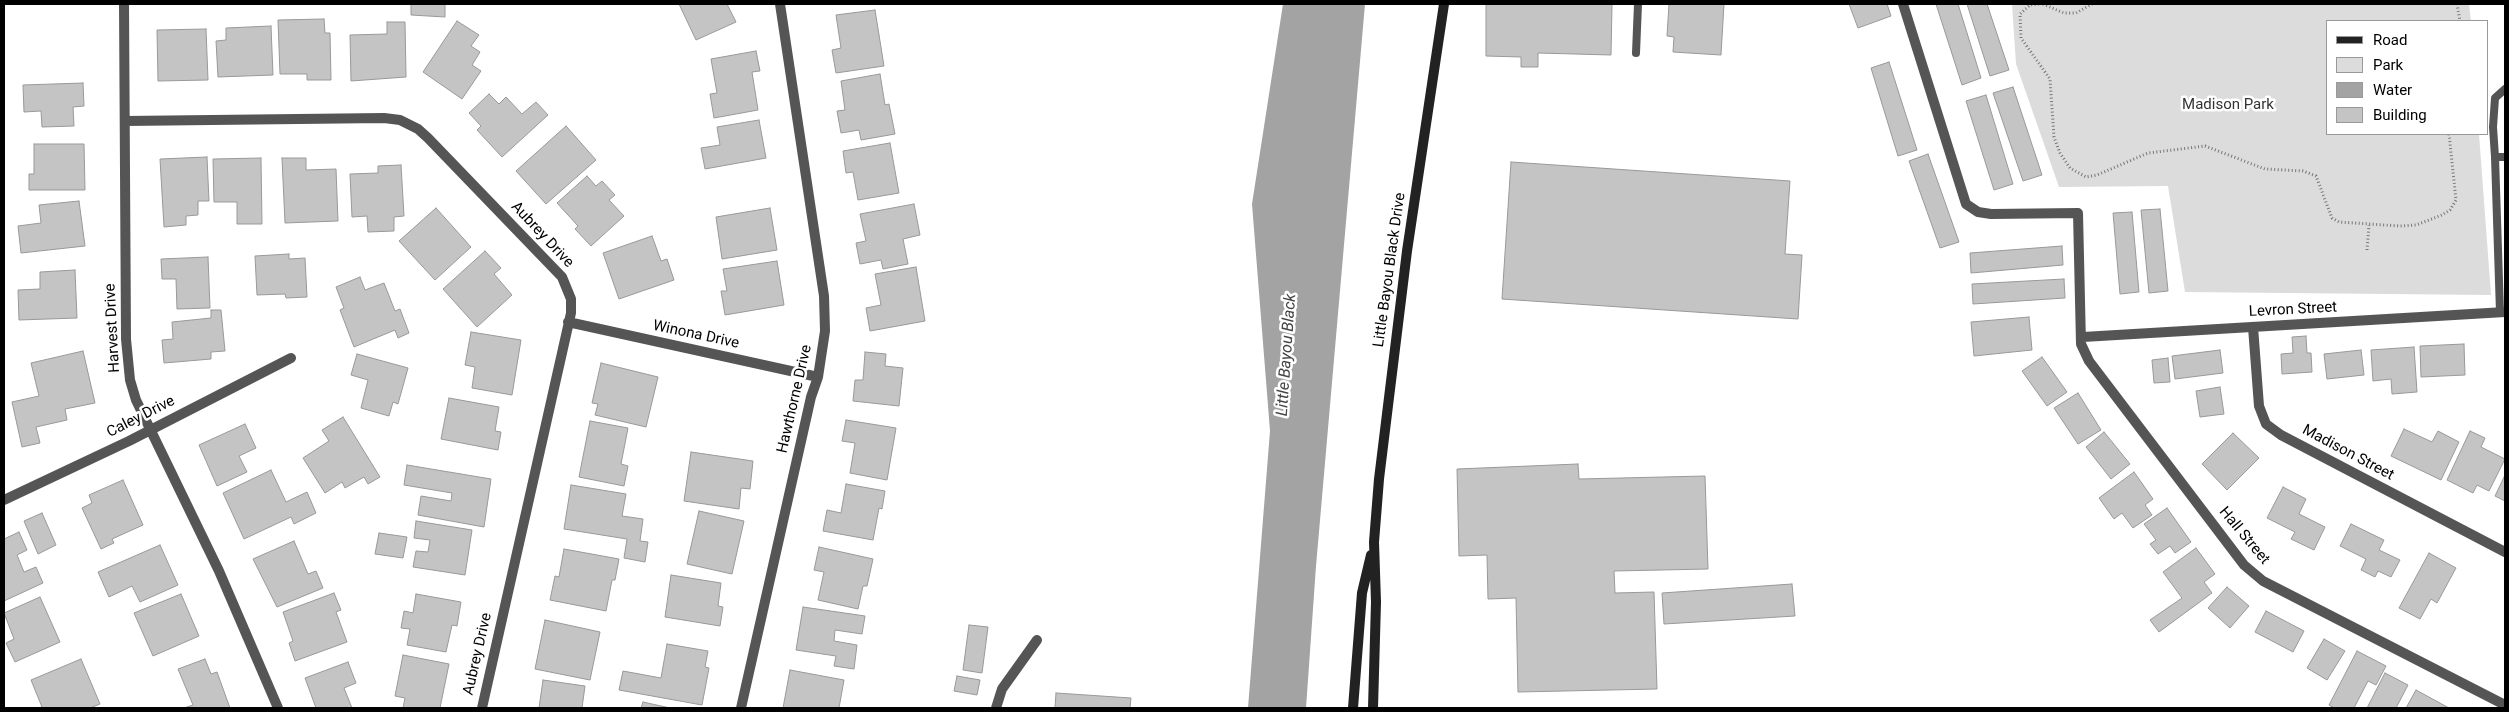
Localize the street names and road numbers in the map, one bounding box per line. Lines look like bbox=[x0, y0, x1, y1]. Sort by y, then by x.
street label: Little Bayou Black Drive bbox=[1370, 192, 1410, 348]
street label: Aubrey Drive bbox=[507, 198, 577, 272]
street label: Harvest Drive bbox=[102, 283, 124, 373]
street label: Levron Street bbox=[2248, 299, 2338, 321]
street label: Winona Drive bbox=[651, 317, 741, 353]
street label: Hawthorne Drive bbox=[774, 343, 816, 455]
street label: Caley Drive bbox=[104, 392, 178, 442]
street label: Madison Street bbox=[2299, 421, 2397, 485]
street label: Hall Street bbox=[2215, 504, 2273, 568]
street label: Aubrey Drive bbox=[460, 611, 496, 697]

